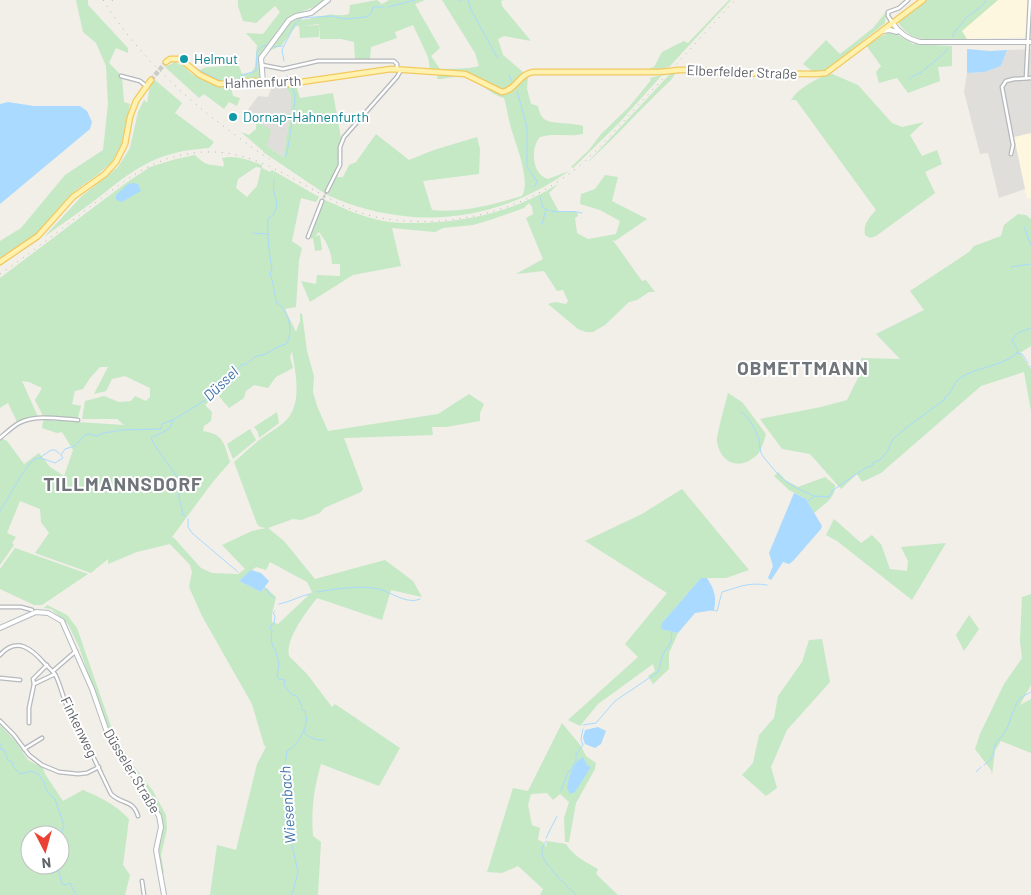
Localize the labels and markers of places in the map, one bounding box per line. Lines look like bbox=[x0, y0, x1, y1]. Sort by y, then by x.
place label: Helmut bbox=[194, 50, 238, 67]
marker: Helmut bbox=[178, 53, 190, 65]
place label: Dornap-Hahnenfurth bbox=[243, 108, 369, 125]
marker: Dornap-Hahnenfurth bbox=[227, 111, 239, 123]

